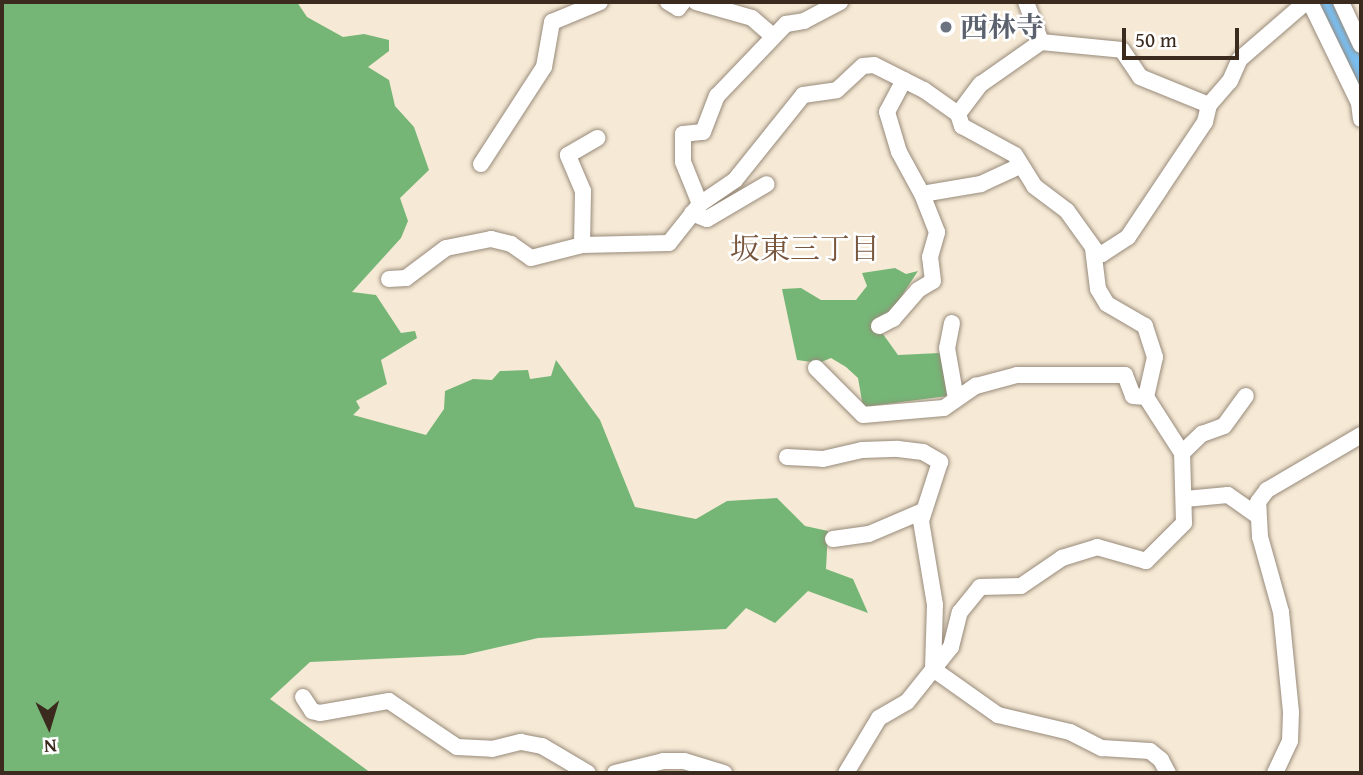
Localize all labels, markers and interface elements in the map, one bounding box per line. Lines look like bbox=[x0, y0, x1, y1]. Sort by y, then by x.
place label: 西林寺 bbox=[960, 10, 1044, 44]
scale bar bbox=[1125, 14, 1242, 58]
marker: 西林寺 bbox=[938, 19, 954, 35]
text: 50 m bbox=[1135, 24, 1177, 55]
district label: 坂東三丁目 bbox=[730, 230, 880, 266]
north arrow bbox=[14, 691, 84, 761]
text: N bbox=[43, 733, 58, 761]

